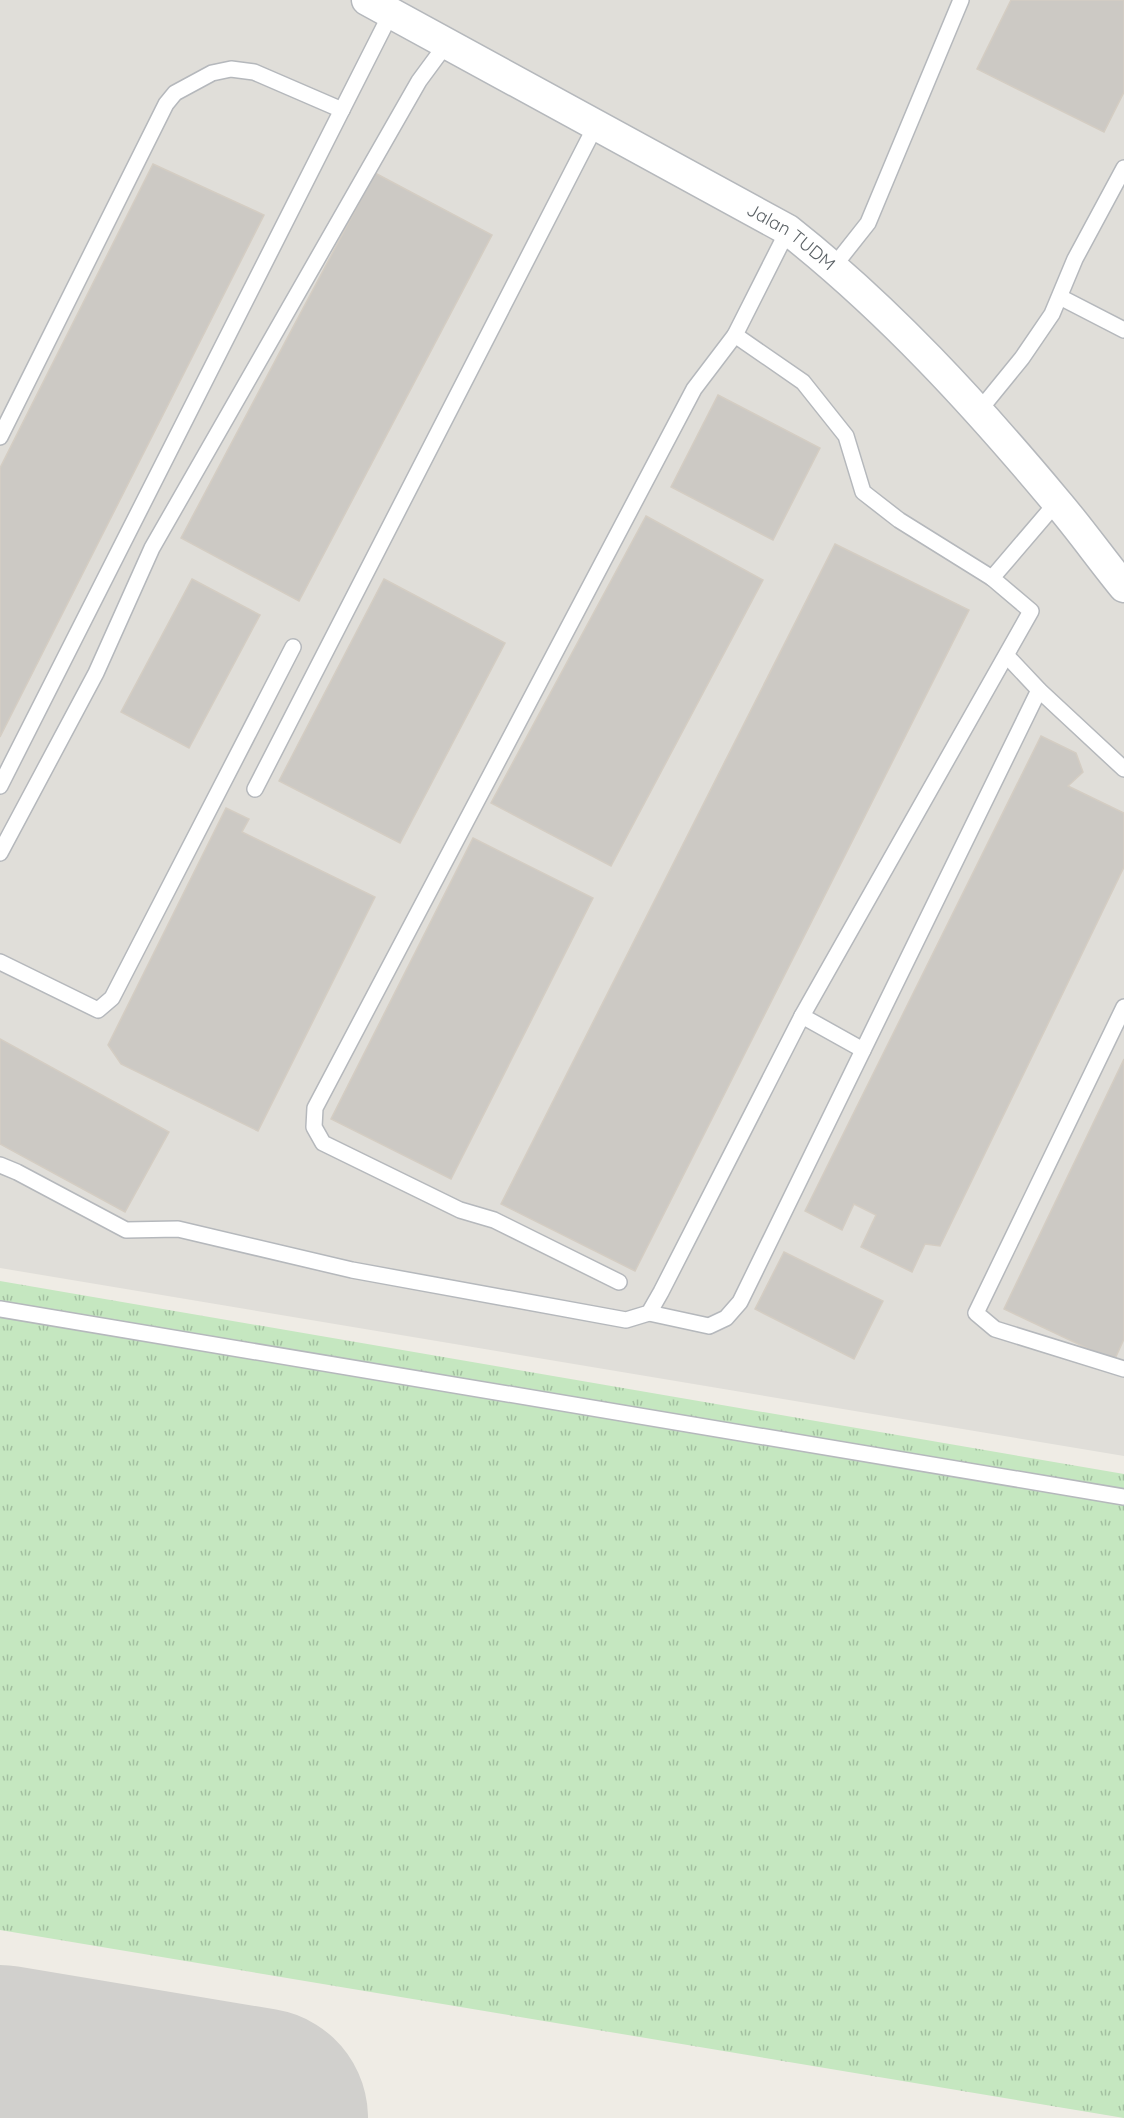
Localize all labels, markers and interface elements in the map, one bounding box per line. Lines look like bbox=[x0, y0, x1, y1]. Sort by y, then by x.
street label: Jalan TUDM bbox=[743, 198, 840, 275]

